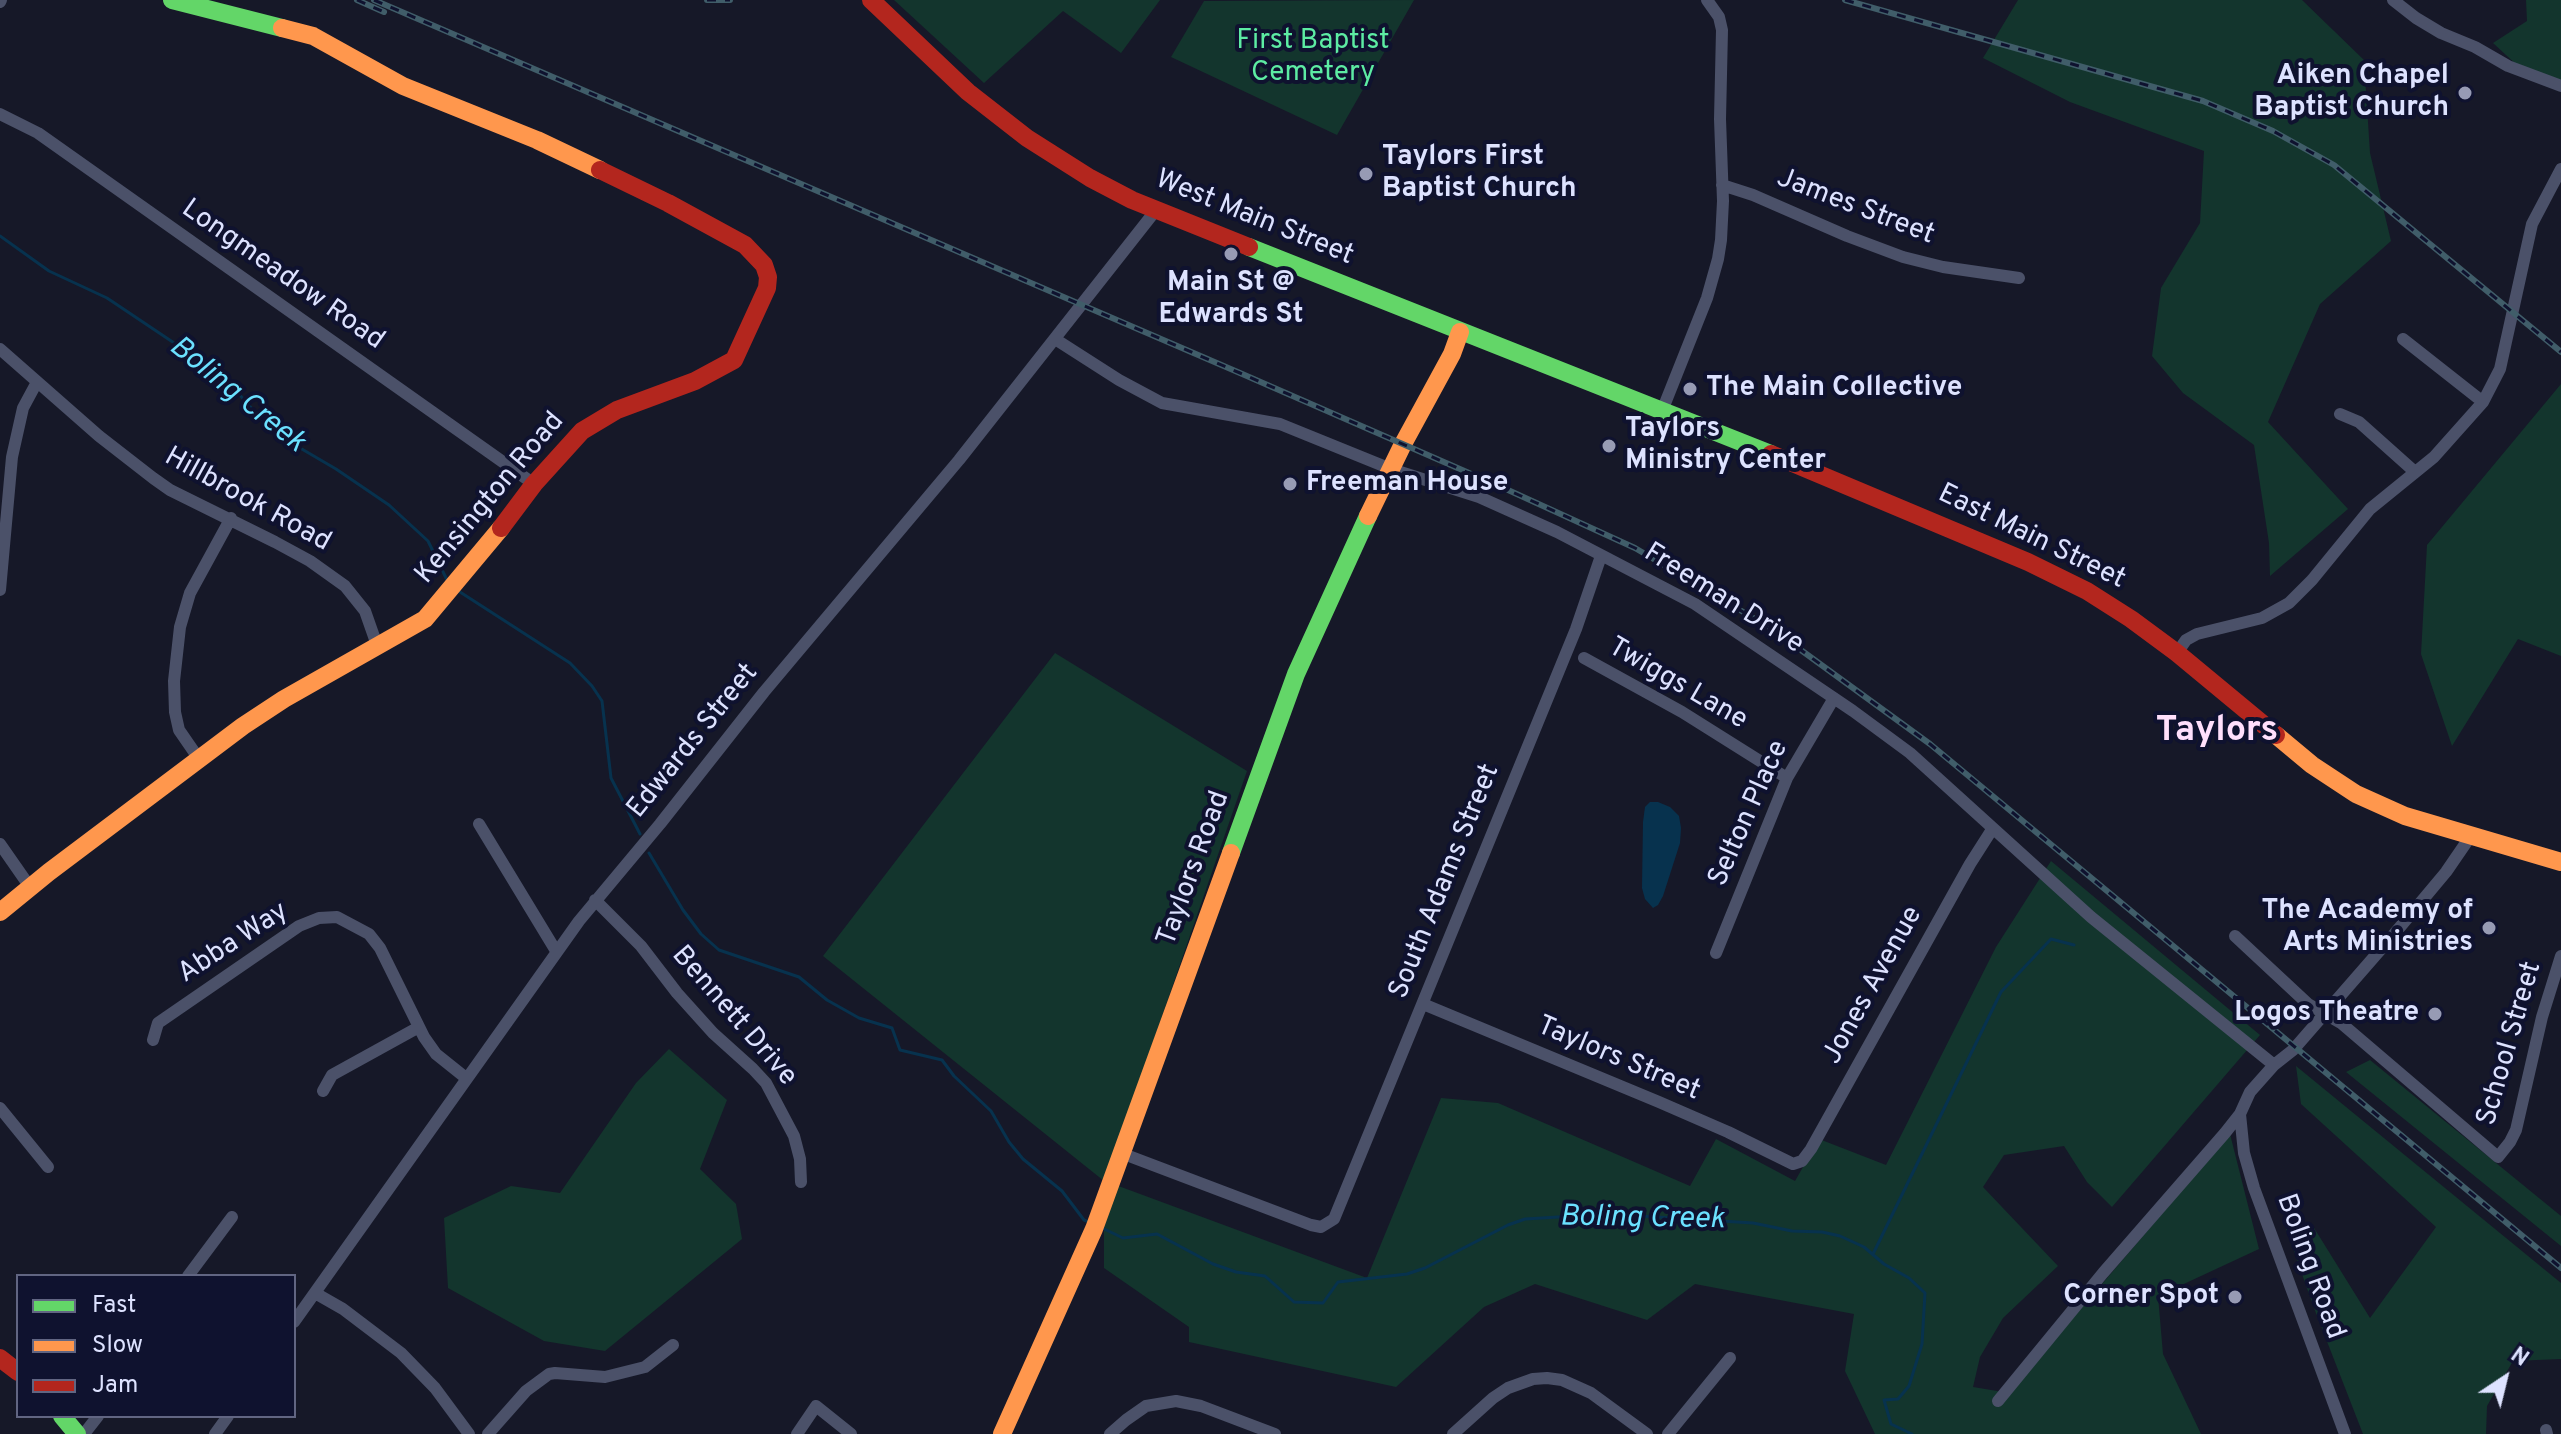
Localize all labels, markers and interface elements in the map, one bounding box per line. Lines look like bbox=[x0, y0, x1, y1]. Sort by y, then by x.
park label: First Baptist Cemetery bbox=[1236, 25, 1390, 91]
place label: Aiken Chapel Baptist Church bbox=[2254, 60, 2449, 126]
marker: Aiken Chapel Baptist Church bbox=[2456, 84, 2474, 102]
place label: Taylors First Baptist Church bbox=[1382, 141, 1577, 207]
street label: James Street bbox=[1771, 163, 1939, 253]
street label: West Main Street bbox=[1150, 164, 1358, 274]
marker: Taylors First Baptist Church bbox=[1357, 165, 1375, 183]
street label: Longmeadow Road bbox=[174, 193, 390, 359]
marker: Main St @ Edwards St bbox=[1222, 245, 1240, 263]
place label: Main St @ Edwards St bbox=[1159, 267, 1303, 333]
water label: Boling Creek bbox=[161, 330, 311, 462]
place label: The Main Collective bbox=[1706, 372, 1962, 406]
marker: The Main Collective bbox=[1681, 380, 1699, 398]
street label: Kensington Road bbox=[409, 406, 573, 592]
place label: Taylors Ministry Center bbox=[1625, 413, 1826, 479]
marker: Taylors Ministry Center bbox=[1600, 437, 1618, 455]
street label: Hillbrook Road bbox=[158, 441, 336, 561]
place label: Freeman House bbox=[1306, 467, 1508, 501]
marker: Freeman House bbox=[1281, 475, 1299, 493]
street label: East Main Street bbox=[1932, 478, 2130, 598]
street label: Freeman Drive bbox=[1637, 537, 1809, 663]
street label: Twiggs Lane bbox=[1601, 632, 1753, 738]
street label: Edwards Street bbox=[621, 658, 767, 826]
district label: Taylors bbox=[2156, 711, 2278, 755]
street label: Selton Place bbox=[1703, 736, 1797, 892]
street label: South Adams Street bbox=[1384, 760, 1508, 1004]
street label: Taylors Road bbox=[1152, 787, 1238, 951]
place label: The Academy of Arts Ministries bbox=[2261, 895, 2473, 961]
street label: Abba Way bbox=[173, 896, 295, 992]
street label: Jones Avenue bbox=[1817, 901, 1931, 1071]
marker: The Academy of Arts Ministries bbox=[2480, 919, 2498, 937]
street label: Bennett Drive bbox=[663, 940, 803, 1094]
street label: School Street bbox=[2472, 958, 2550, 1130]
place label: Logos Theatre bbox=[2234, 997, 2419, 1031]
marker: Logos Theatre bbox=[2426, 1005, 2444, 1023]
street label: Taylors Street bbox=[1531, 1010, 1705, 1110]
street label: Boling Road bbox=[2267, 1190, 2351, 1344]
water label: Boling Creek bbox=[1559, 1201, 1725, 1239]
legend bbox=[16, 1274, 296, 1418]
place label: Corner Spot bbox=[2063, 1280, 2219, 1314]
marker: Corner Spot bbox=[2226, 1288, 2244, 1306]
text: Fast bbox=[92, 1291, 136, 1321]
text: Slow bbox=[92, 1331, 143, 1361]
north arrow bbox=[2465, 1338, 2545, 1418]
text: N bbox=[2505, 1342, 2533, 1374]
text: Jam bbox=[92, 1371, 138, 1401]

